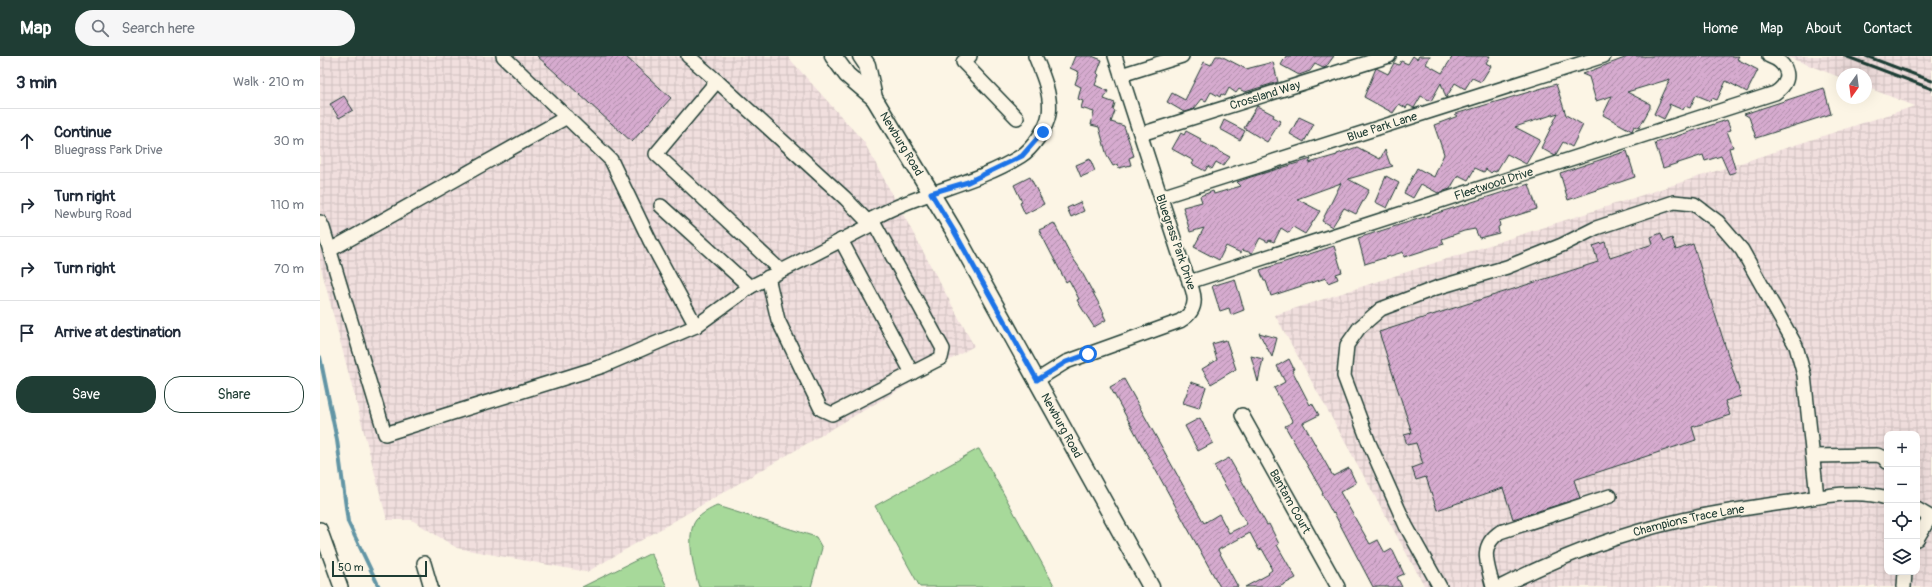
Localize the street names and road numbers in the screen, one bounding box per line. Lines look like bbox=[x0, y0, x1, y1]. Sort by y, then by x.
street label: Crossland Way bbox=[1228, 77, 1302, 114]
street label: Newburg Road bbox=[876, 109, 926, 179]
street label: Blue Park Lane bbox=[1345, 109, 1419, 145]
street label: Fleetwood Drive bbox=[1452, 165, 1535, 204]
street label: Bluegrass Park Drive bbox=[1152, 192, 1199, 292]
street label: Newburg Road bbox=[1037, 391, 1085, 461]
street label: Bantam Court bbox=[1266, 467, 1314, 537]
street label: Champions Trace Lane bbox=[1631, 502, 1746, 540]

